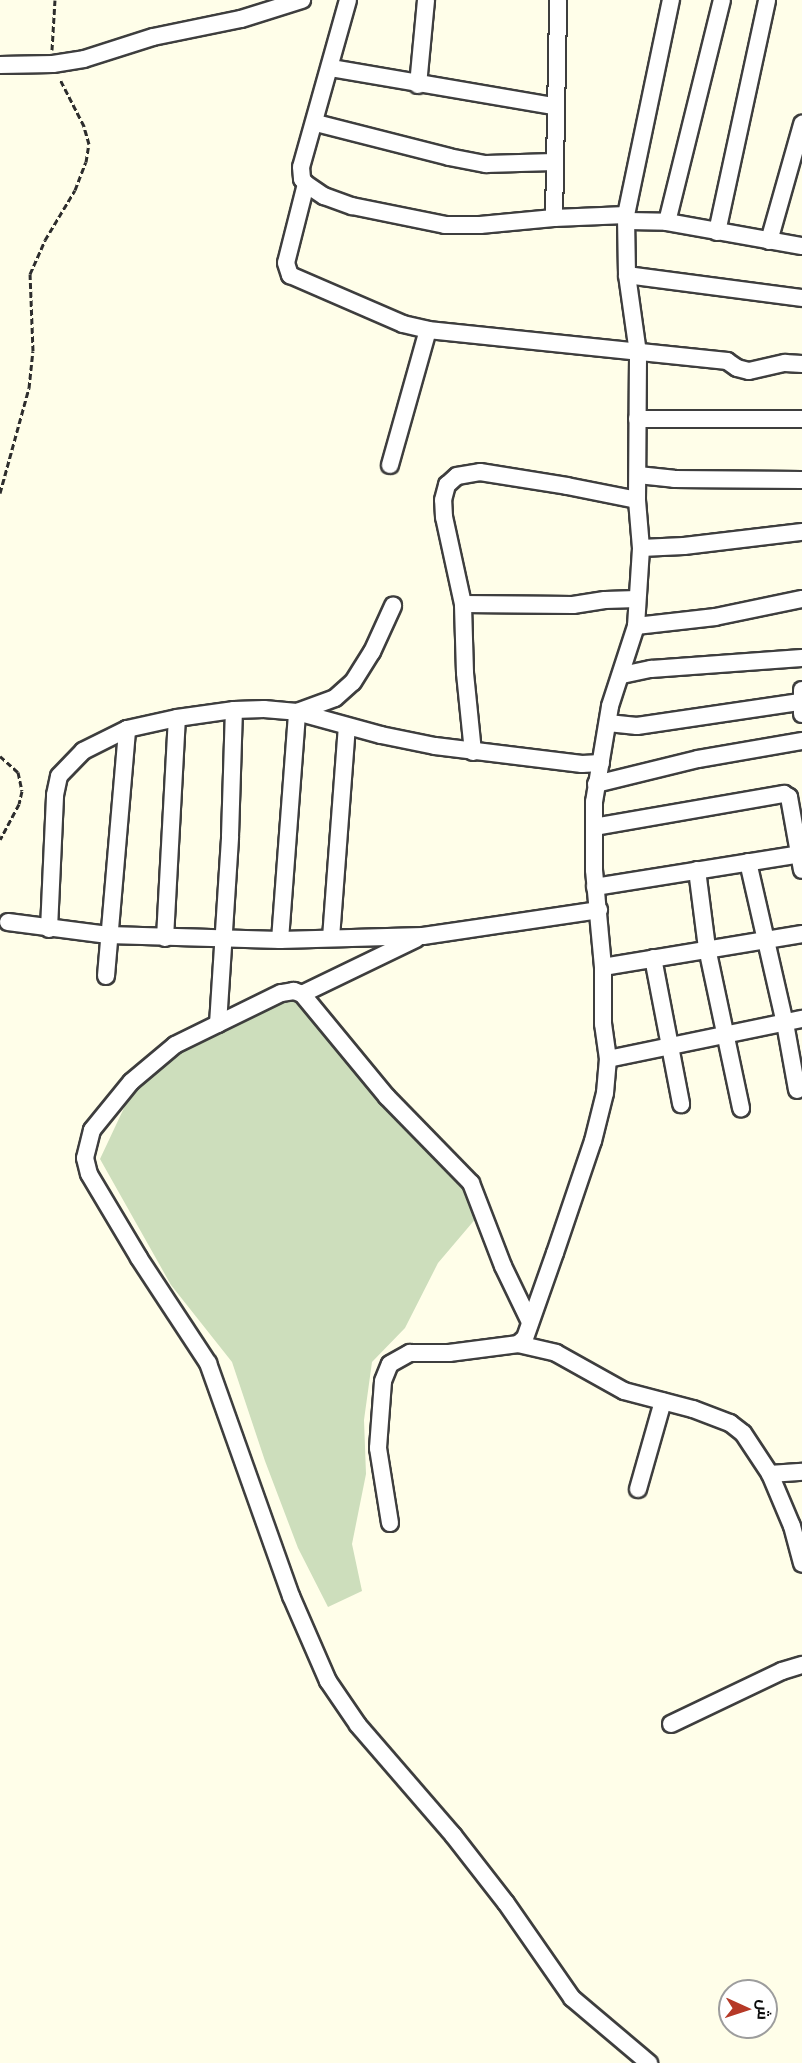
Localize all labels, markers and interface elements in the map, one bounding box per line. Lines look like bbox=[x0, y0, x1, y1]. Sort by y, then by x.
north arrow bbox=[718, 1979, 778, 2039]
text: ش bbox=[753, 1999, 776, 2021]

